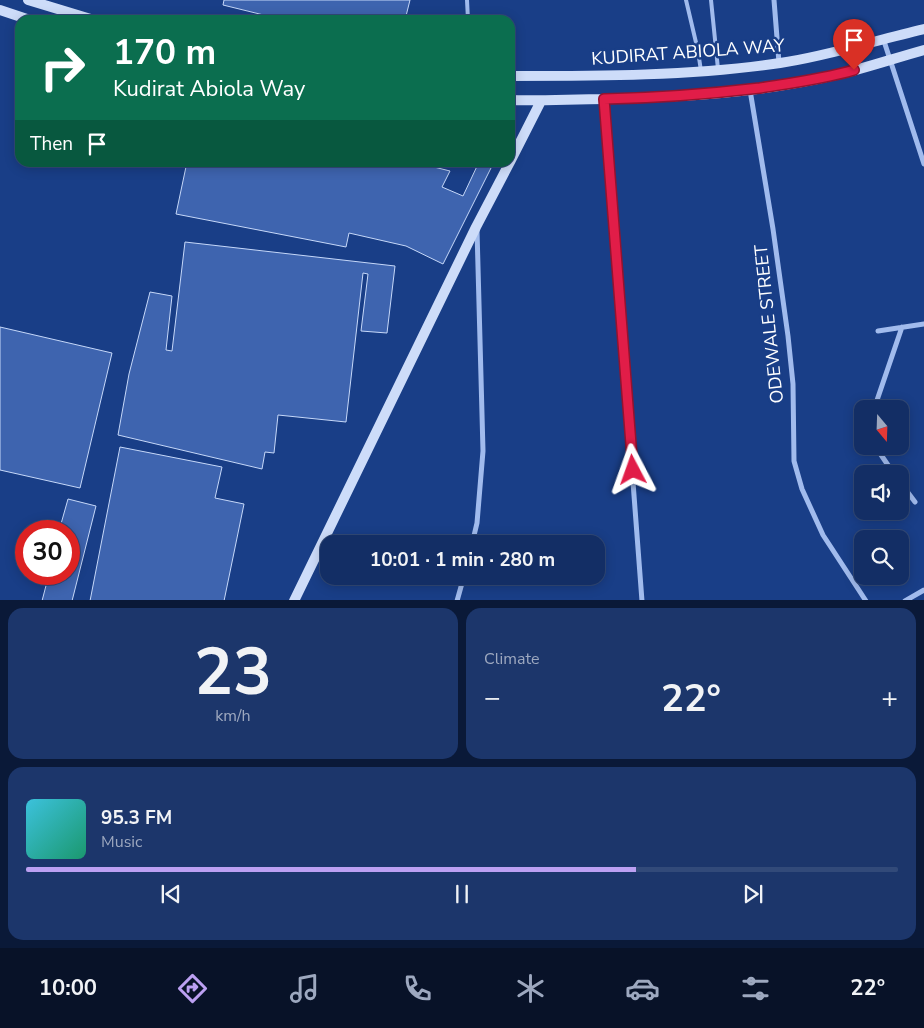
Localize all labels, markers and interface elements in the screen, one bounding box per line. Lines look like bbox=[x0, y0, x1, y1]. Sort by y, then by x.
pin bbox=[833, 19, 875, 70]
icon: arrive bbox=[840, 26, 868, 54]
text: 170 m bbox=[113, 29, 216, 76]
street label: KUDIRAT ABIOLA WAY bbox=[591, 33, 786, 71]
icon: right bbox=[30, 35, 95, 100]
text: Kudirat Abiola Way bbox=[113, 74, 305, 104]
icon: arrive bbox=[83, 130, 111, 158]
text: Then bbox=[30, 131, 73, 157]
street label: ODEWALE STREET bbox=[749, 243, 789, 405]
north arrow bbox=[854, 400, 909, 455]
map controls bbox=[854, 400, 909, 585]
position arrow bbox=[606, 443, 658, 495]
button: sound bbox=[854, 465, 909, 520]
speed limit sign: 30 bbox=[15, 520, 80, 585]
button: search bbox=[854, 530, 909, 585]
text: 10:01 · 1 min · 280 m bbox=[370, 547, 555, 573]
text: 23 bbox=[194, 628, 272, 717]
text: Climate bbox=[484, 648, 539, 670]
text: 22° bbox=[661, 673, 721, 724]
text: − bbox=[484, 679, 501, 717]
text: + bbox=[881, 679, 898, 717]
text: km/h bbox=[215, 705, 251, 727]
text: 95.3 FM bbox=[101, 805, 172, 831]
text: Music bbox=[101, 831, 142, 853]
icon: previous bbox=[157, 880, 185, 908]
icon: pause bbox=[448, 880, 476, 908]
icon: next bbox=[739, 880, 767, 908]
icon: directions bbox=[175, 971, 210, 1006]
icon: music bbox=[287, 971, 322, 1006]
icon: phone bbox=[400, 971, 435, 1006]
icon: climate bbox=[513, 971, 548, 1006]
icon: car bbox=[625, 971, 660, 1006]
icon: filters bbox=[738, 971, 773, 1006]
text: 10:00 bbox=[39, 973, 97, 1003]
text: 22° bbox=[850, 973, 885, 1003]

